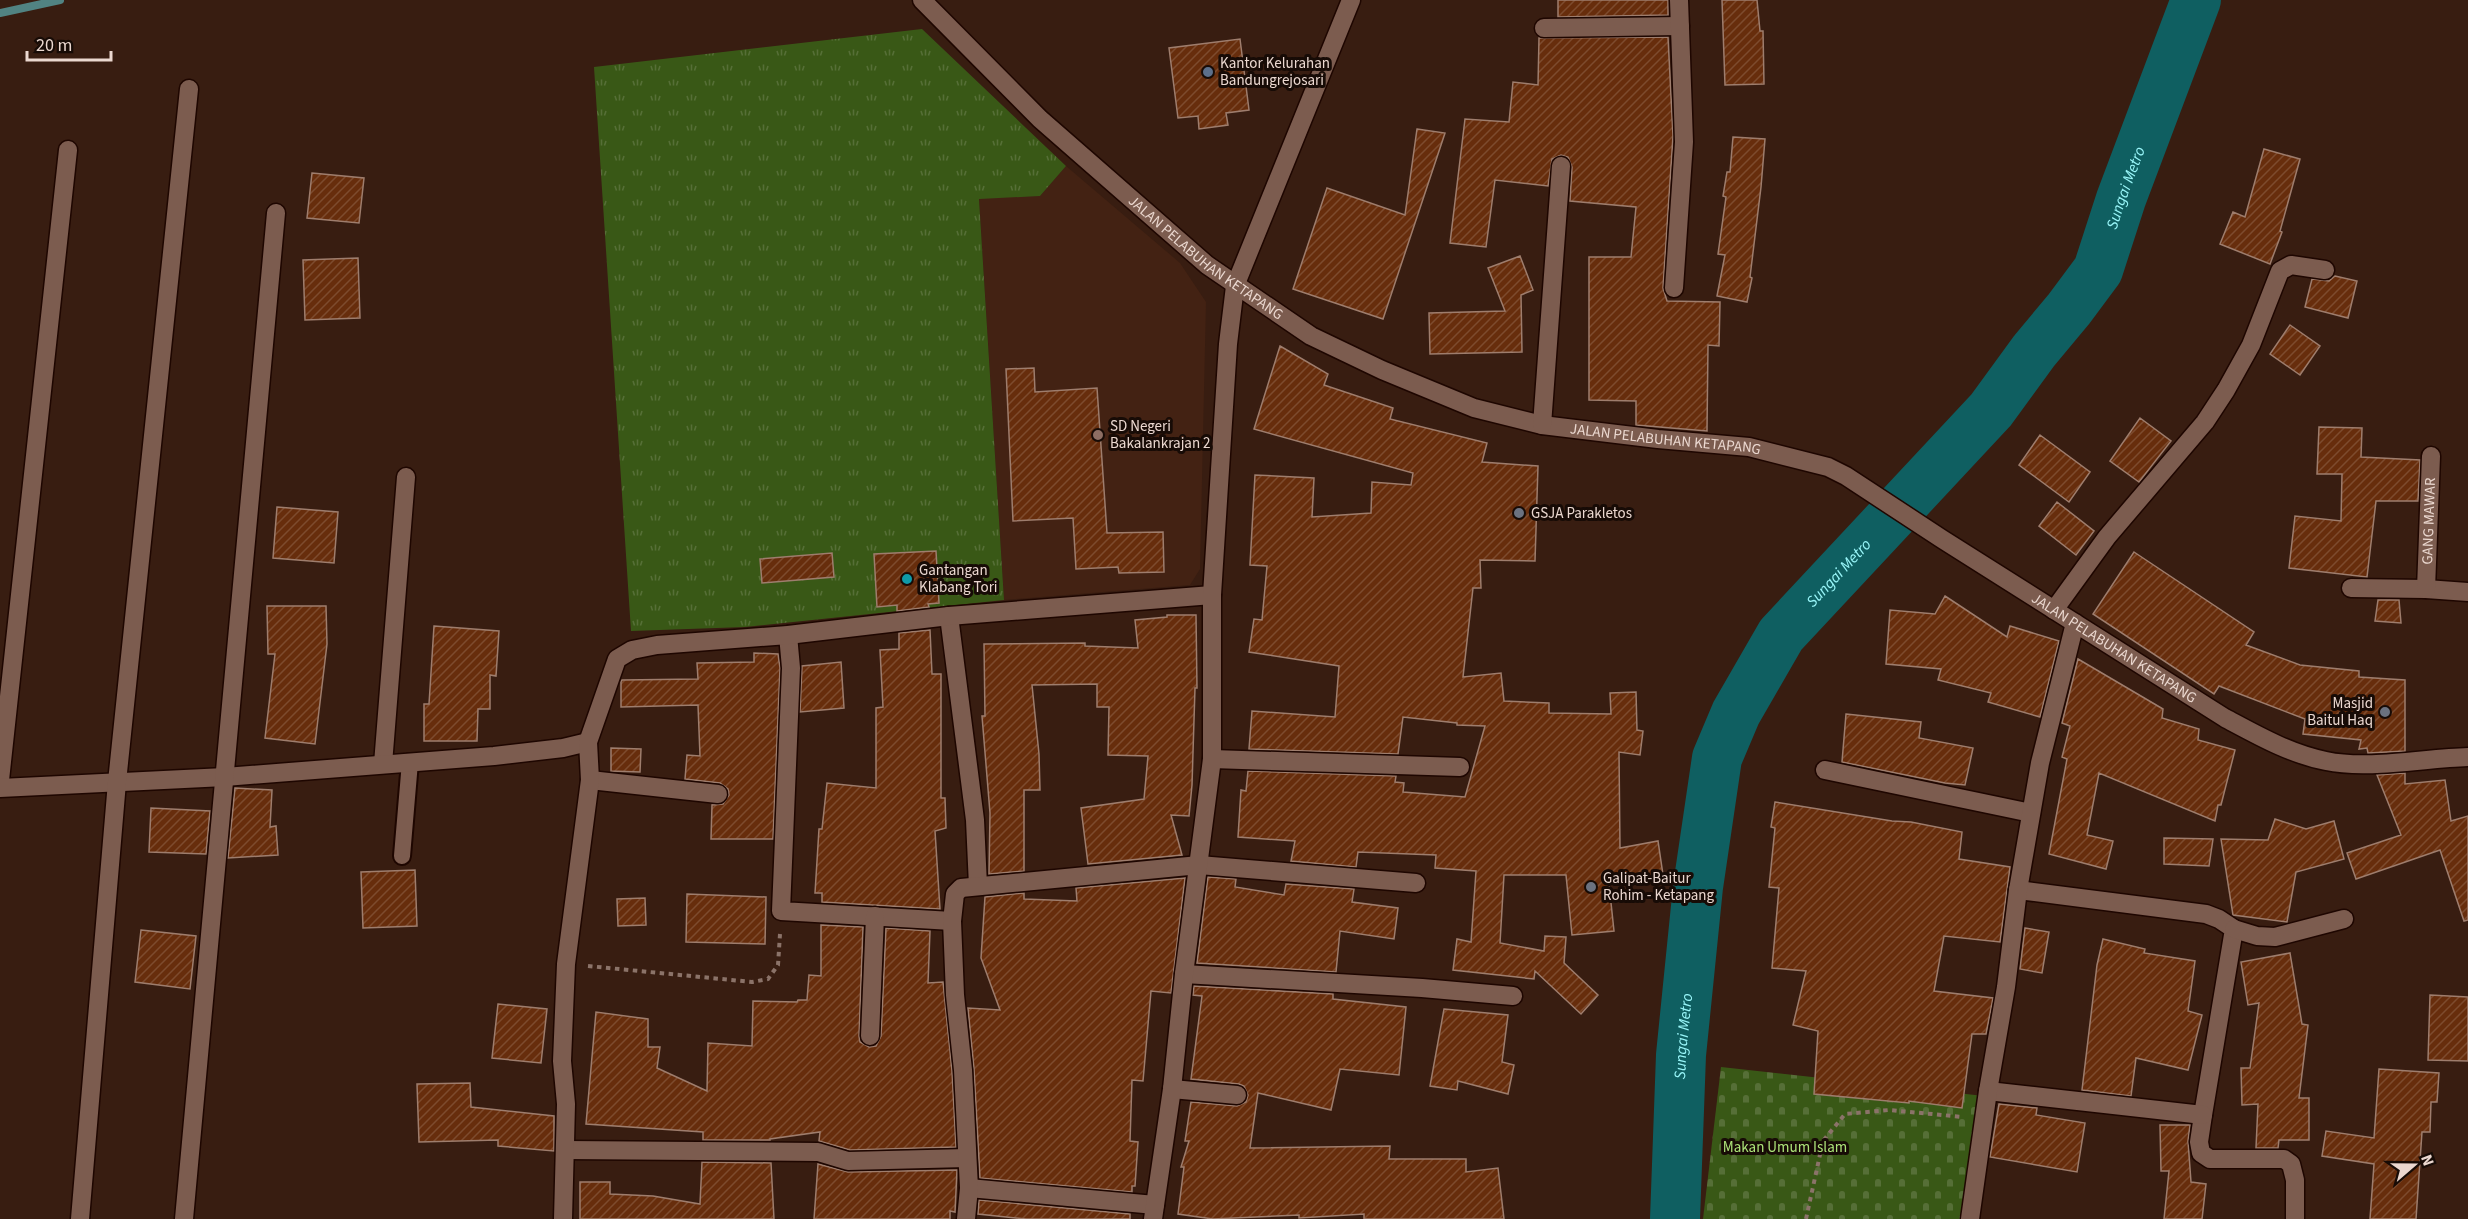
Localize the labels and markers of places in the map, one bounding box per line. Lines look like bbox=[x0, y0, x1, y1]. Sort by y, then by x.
place label: Kantor Kelurahan Bandungrejosari bbox=[1220, 53, 1330, 91]
marker: Kantor Kelurahan Bandungrejosari bbox=[1201, 65, 1215, 79]
place label: SD Negeri Bakalankrajan 2 bbox=[1110, 416, 1211, 454]
marker: SD Negeri Bakalankrajan 2 bbox=[1091, 428, 1105, 442]
place label: GSJA Parakletos bbox=[1531, 503, 1632, 524]
marker: GSJA Parakletos bbox=[1512, 506, 1526, 520]
place label: Gantangan Klabang Tori bbox=[919, 560, 998, 598]
marker: Gantangan Klabang Tori bbox=[900, 572, 914, 586]
place label: Masjid Baitul Haq bbox=[2307, 693, 2373, 731]
marker: Masjid Baitul Haq bbox=[2378, 705, 2392, 719]
place label: Galipat-Baitur Rohim - Ketapang bbox=[1603, 868, 1715, 906]
marker: Galipat-Baitur Rohim - Ketapang bbox=[1584, 880, 1598, 894]

